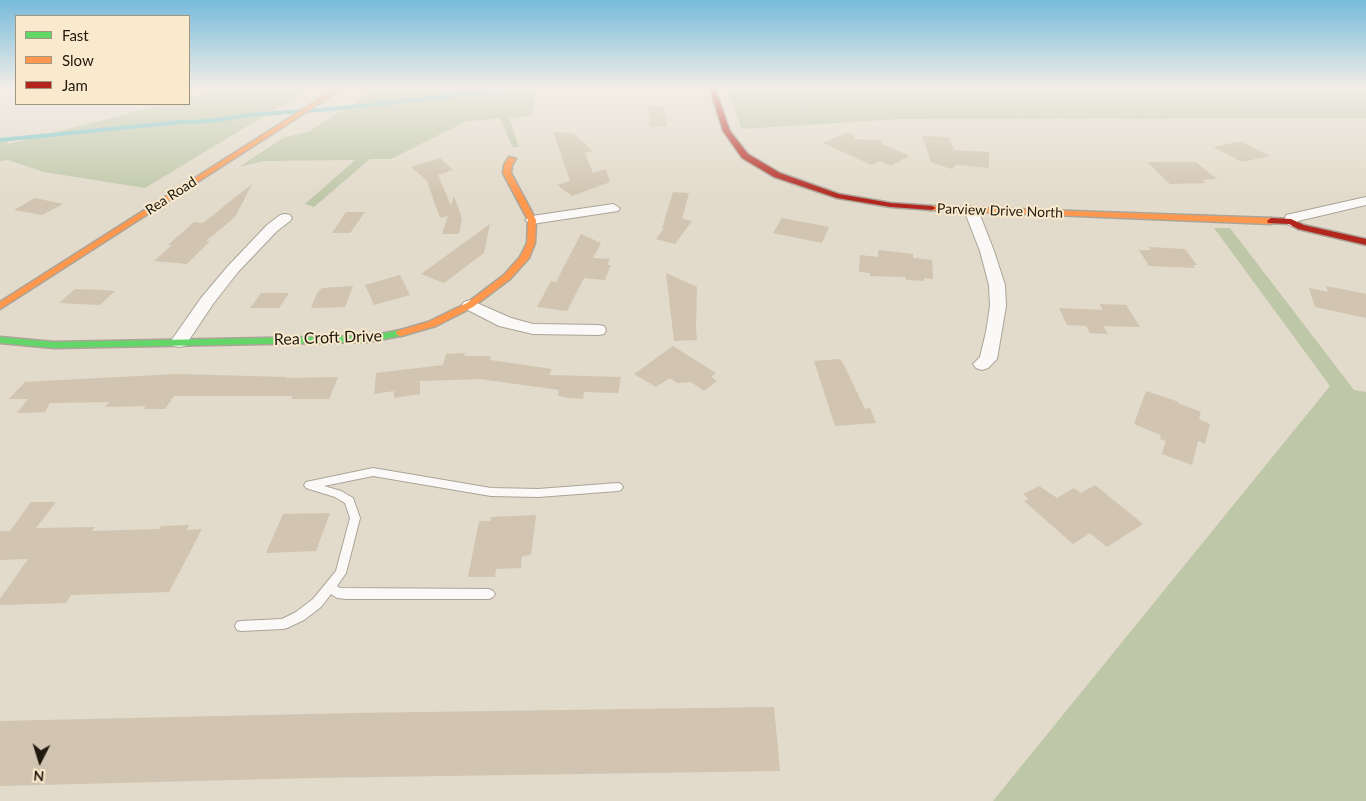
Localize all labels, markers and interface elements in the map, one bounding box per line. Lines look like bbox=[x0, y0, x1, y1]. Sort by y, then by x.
legend bbox=[15, 15, 190, 105]
text: Fast bbox=[62, 26, 89, 44]
text: Slow bbox=[62, 51, 94, 69]
text: Jam bbox=[62, 76, 88, 94]
street label: Rea Road bbox=[142, 173, 200, 219]
street label: Parview Drive North bbox=[937, 200, 1063, 222]
street label: Rea Croft Drive bbox=[274, 327, 382, 349]
north arrow bbox=[15, 736, 65, 786]
text: N bbox=[33, 768, 45, 785]

